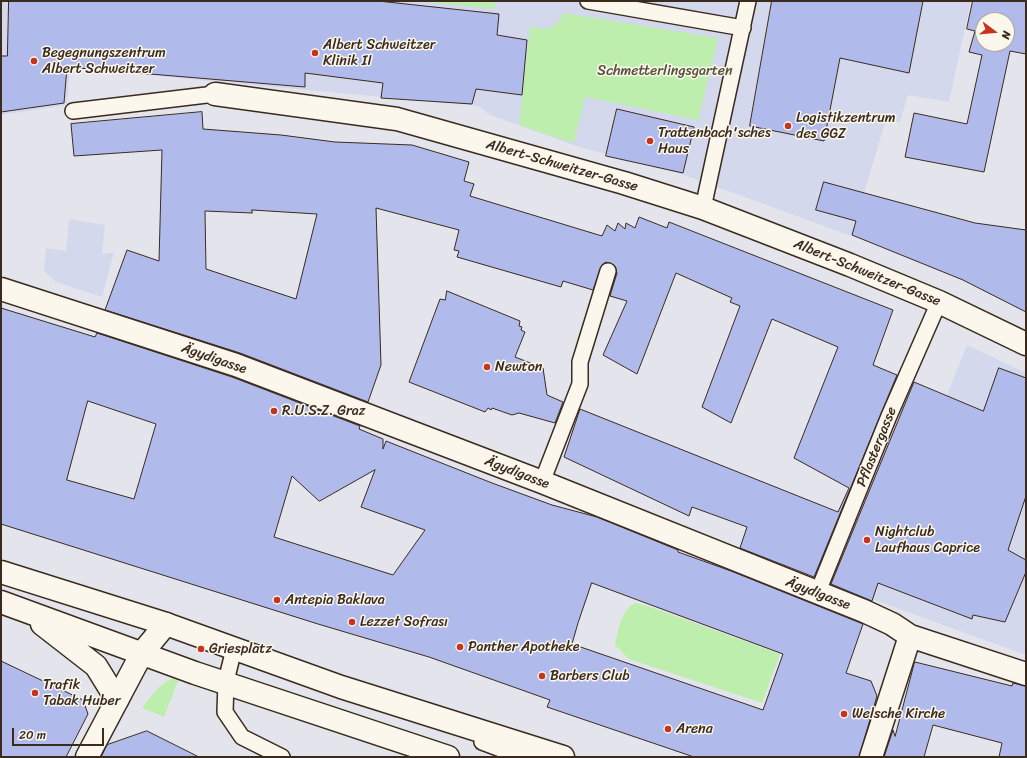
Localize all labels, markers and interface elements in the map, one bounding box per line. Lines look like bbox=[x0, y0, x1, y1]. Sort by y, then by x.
north arrow bbox=[975, 12, 1015, 52]
text: N bbox=[996, 29, 1016, 41]
place label: Albert Schweitzer Klinik II bbox=[323, 37, 435, 70]
place label: Begegnungszentrum Albert Schweitzer bbox=[42, 45, 166, 78]
marker: Albert Schweitzer Klinik II bbox=[310, 48, 320, 58]
marker: Begegnungszentrum Albert Schweitzer bbox=[29, 56, 39, 66]
park label: Schmetterlingsgarten bbox=[597, 63, 733, 79]
place label: Logistikzentrum des GGZ bbox=[796, 110, 895, 142]
marker: Logistikzentrum des GGZ bbox=[783, 121, 793, 131]
place label: Trattenbach'sches Haus bbox=[658, 125, 771, 158]
street label: Albert-Schweitzer-Gasse bbox=[484, 136, 640, 196]
marker: Trattenbach'sches Haus bbox=[645, 136, 655, 146]
street label: Albert-Schweitzer-Gasse bbox=[791, 236, 943, 310]
street label: Ägydigasse bbox=[179, 340, 249, 378]
place label: Newton bbox=[495, 359, 542, 375]
marker: Newton bbox=[482, 362, 492, 372]
place label: R.U.S.Z. Graz bbox=[282, 403, 365, 419]
street label: Pflastergasse bbox=[853, 405, 901, 489]
marker: R.U.S.Z. Graz bbox=[269, 406, 279, 416]
street label: Ägydigasse bbox=[482, 453, 552, 493]
place label: Nightclub Laufhaus Caprice bbox=[875, 524, 980, 556]
marker: Nightclub Laufhaus Caprice bbox=[862, 535, 872, 545]
street label: Ägydigasse bbox=[783, 574, 853, 614]
place label: Antepia Baklava bbox=[285, 592, 385, 608]
marker: Antepia Baklava bbox=[272, 595, 282, 605]
place label: Lezzet Sofrası bbox=[360, 614, 448, 630]
marker: Lezzet Sofrası bbox=[347, 617, 357, 627]
place label: Panther Apotheke bbox=[468, 639, 580, 655]
place label: Griesplatz bbox=[209, 641, 272, 657]
marker: Panther Apotheke bbox=[455, 642, 465, 652]
marker: Griesplatz bbox=[196, 644, 206, 654]
place label: Barbers Club bbox=[550, 668, 630, 684]
marker: Barbers Club bbox=[537, 671, 547, 681]
place label: Trafik Tabak Huber bbox=[43, 677, 120, 710]
marker: Trafik Tabak Huber bbox=[30, 688, 40, 698]
place label: Welsche Kirche bbox=[852, 706, 945, 722]
marker: Welsche Kirche bbox=[839, 709, 849, 719]
scale bar bbox=[14, 720, 106, 746]
place label: Arena bbox=[676, 721, 713, 737]
text: 20 m bbox=[19, 724, 46, 746]
marker: Arena bbox=[663, 724, 673, 734]

